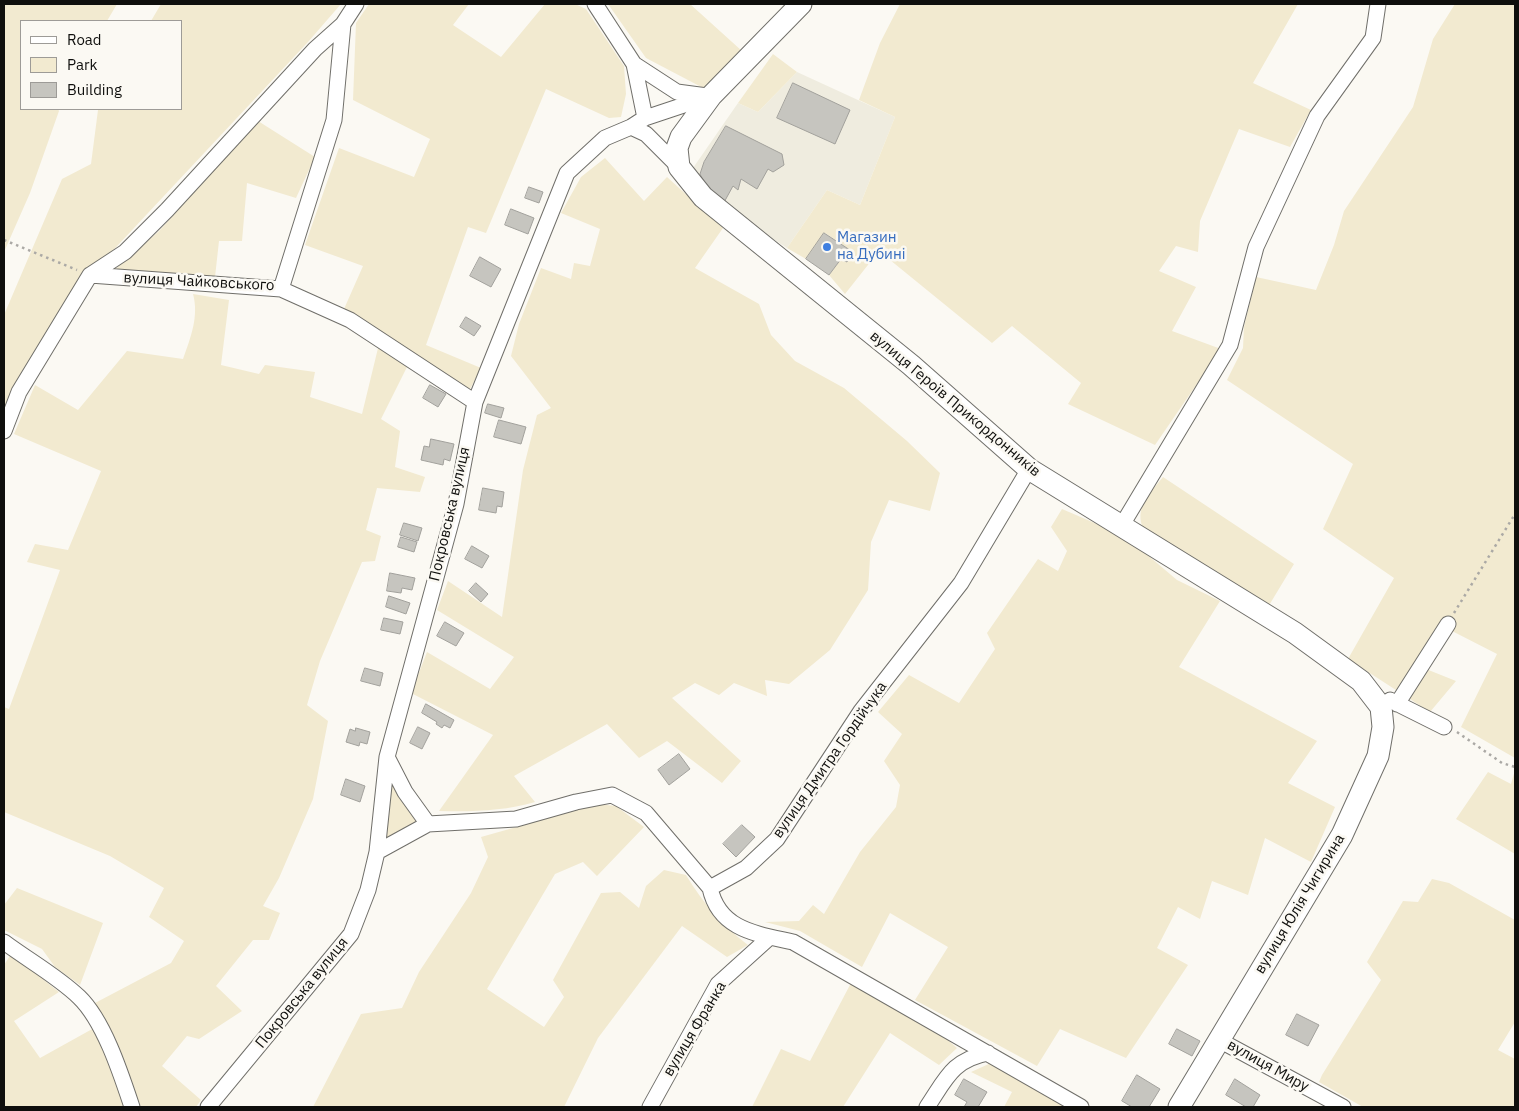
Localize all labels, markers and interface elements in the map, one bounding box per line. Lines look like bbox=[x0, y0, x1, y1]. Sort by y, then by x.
legend bbox=[20, 20, 182, 110]
text: Road bbox=[67, 30, 102, 49]
text: Park bbox=[67, 55, 97, 74]
text: Building bbox=[67, 80, 122, 99]
place label: Магазин на Дубині bbox=[837, 229, 906, 264]
marker: Магазин на Дубині bbox=[821, 241, 833, 253]
street label: вулиця Чайковського bbox=[123, 269, 275, 295]
street label: вулиця Героїв Прикордонників bbox=[866, 327, 1044, 481]
street label: Покровська вулиця bbox=[426, 445, 474, 583]
street label: вулиця Дмитра Гордійчука bbox=[769, 678, 891, 842]
street label: вулиця Юлія Чигирина bbox=[1251, 831, 1349, 977]
street label: Покровська вулиця bbox=[252, 934, 352, 1052]
street label: вулиця Франка bbox=[660, 978, 730, 1080]
street label: вулиця Миру bbox=[1224, 1036, 1312, 1096]

